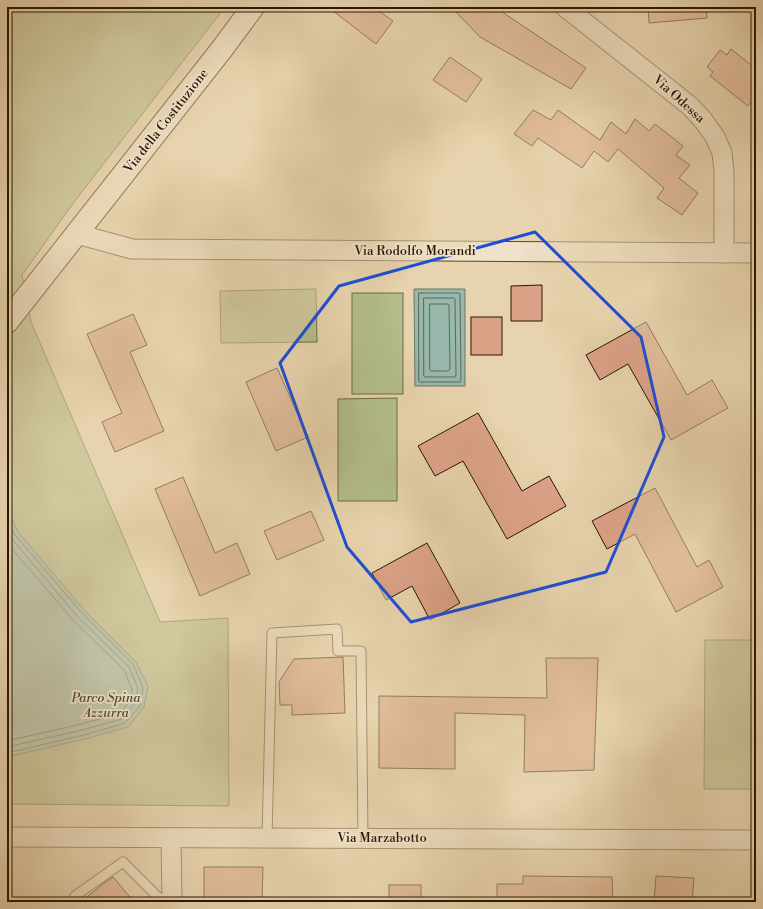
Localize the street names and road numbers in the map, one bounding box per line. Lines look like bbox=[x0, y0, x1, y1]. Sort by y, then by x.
street label: Via della Costituzione bbox=[120, 65, 212, 177]
street label: Via Odessa bbox=[649, 71, 709, 127]
street label: Via Rodolfo Morandi bbox=[353, 243, 476, 259]
street label: Via Marzabotto bbox=[336, 830, 427, 846]

